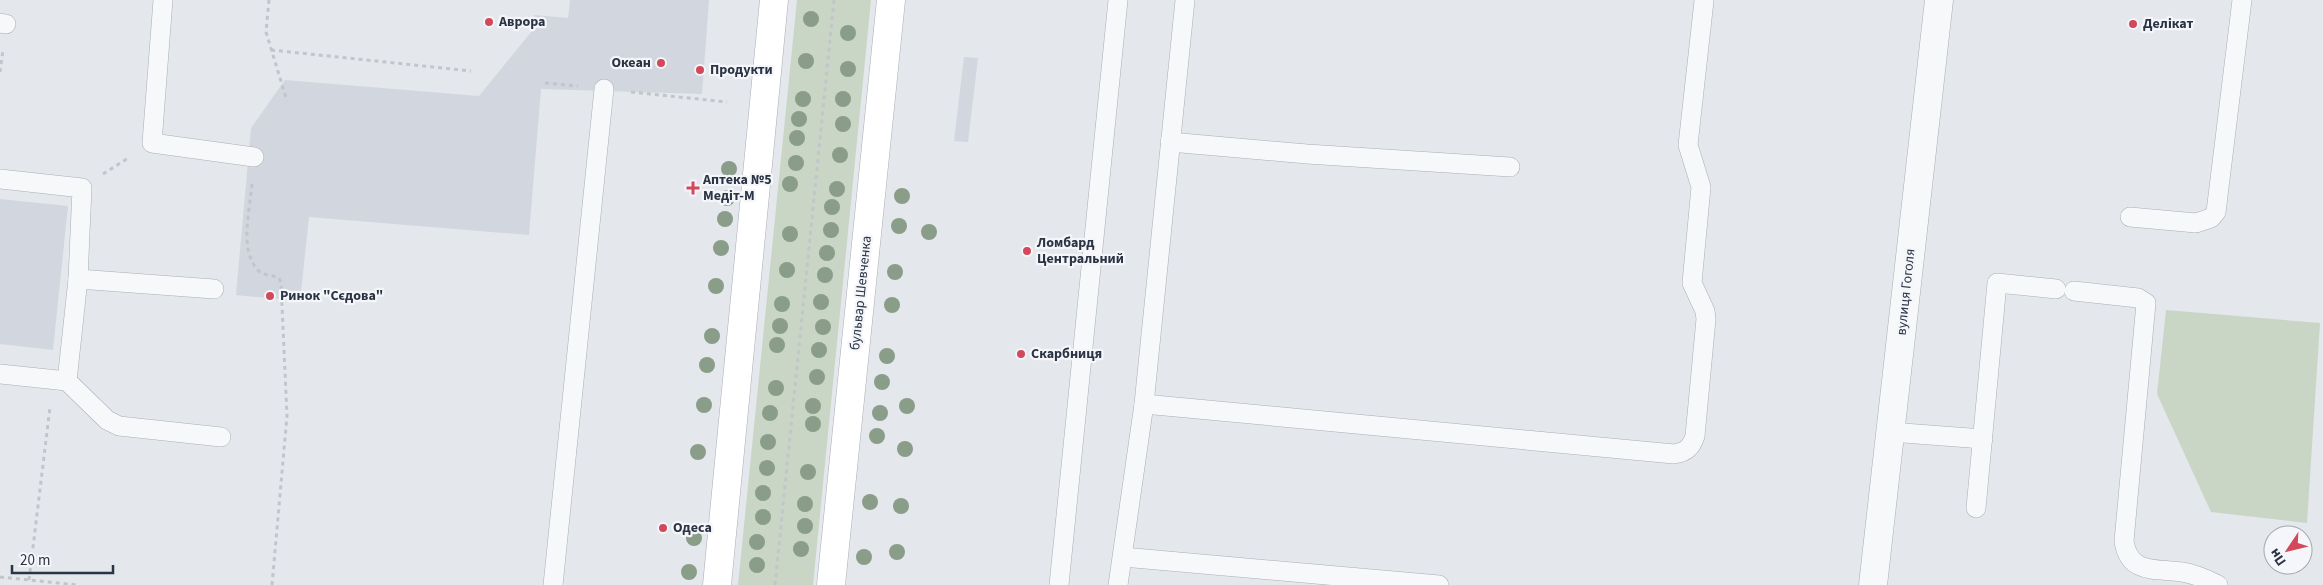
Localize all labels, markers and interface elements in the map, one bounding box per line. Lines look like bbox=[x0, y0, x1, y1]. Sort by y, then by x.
place label: Аврора bbox=[498, 12, 545, 32]
place label: Делікат bbox=[2143, 14, 2193, 34]
marker: Аврора bbox=[483, 16, 495, 28]
marker: Делікат bbox=[2127, 18, 2139, 30]
place label: Океан bbox=[611, 53, 651, 73]
marker: Океан bbox=[655, 57, 667, 69]
place label: Продукти bbox=[710, 60, 773, 80]
marker: Продукти bbox=[694, 64, 706, 76]
place label: Аптека №5 Медіт-М bbox=[702, 170, 772, 206]
marker: Аптека №5 Медіт-М bbox=[687, 182, 699, 194]
place label: Ломбард Центральний bbox=[1036, 233, 1124, 269]
street label: бульвар Шевченка bbox=[845, 235, 877, 351]
marker: Ломбард Центральний bbox=[1021, 245, 1033, 257]
street label: вулиця Гоголя bbox=[1892, 248, 1920, 336]
place label: Ринок "Сєдова" bbox=[280, 286, 383, 306]
marker: Ринок "Сєдова" bbox=[264, 290, 276, 302]
place label: Скарбниця bbox=[1031, 344, 1102, 364]
marker: Скарбниця bbox=[1015, 348, 1027, 360]
place label: Одеса bbox=[673, 518, 712, 538]
marker: Одеса bbox=[657, 522, 669, 534]
north arrow bbox=[2263, 525, 2313, 575]
scale bar bbox=[12, 542, 114, 574]
text: Пн bbox=[2265, 544, 2291, 570]
text: 20 m bbox=[20, 550, 50, 571]

